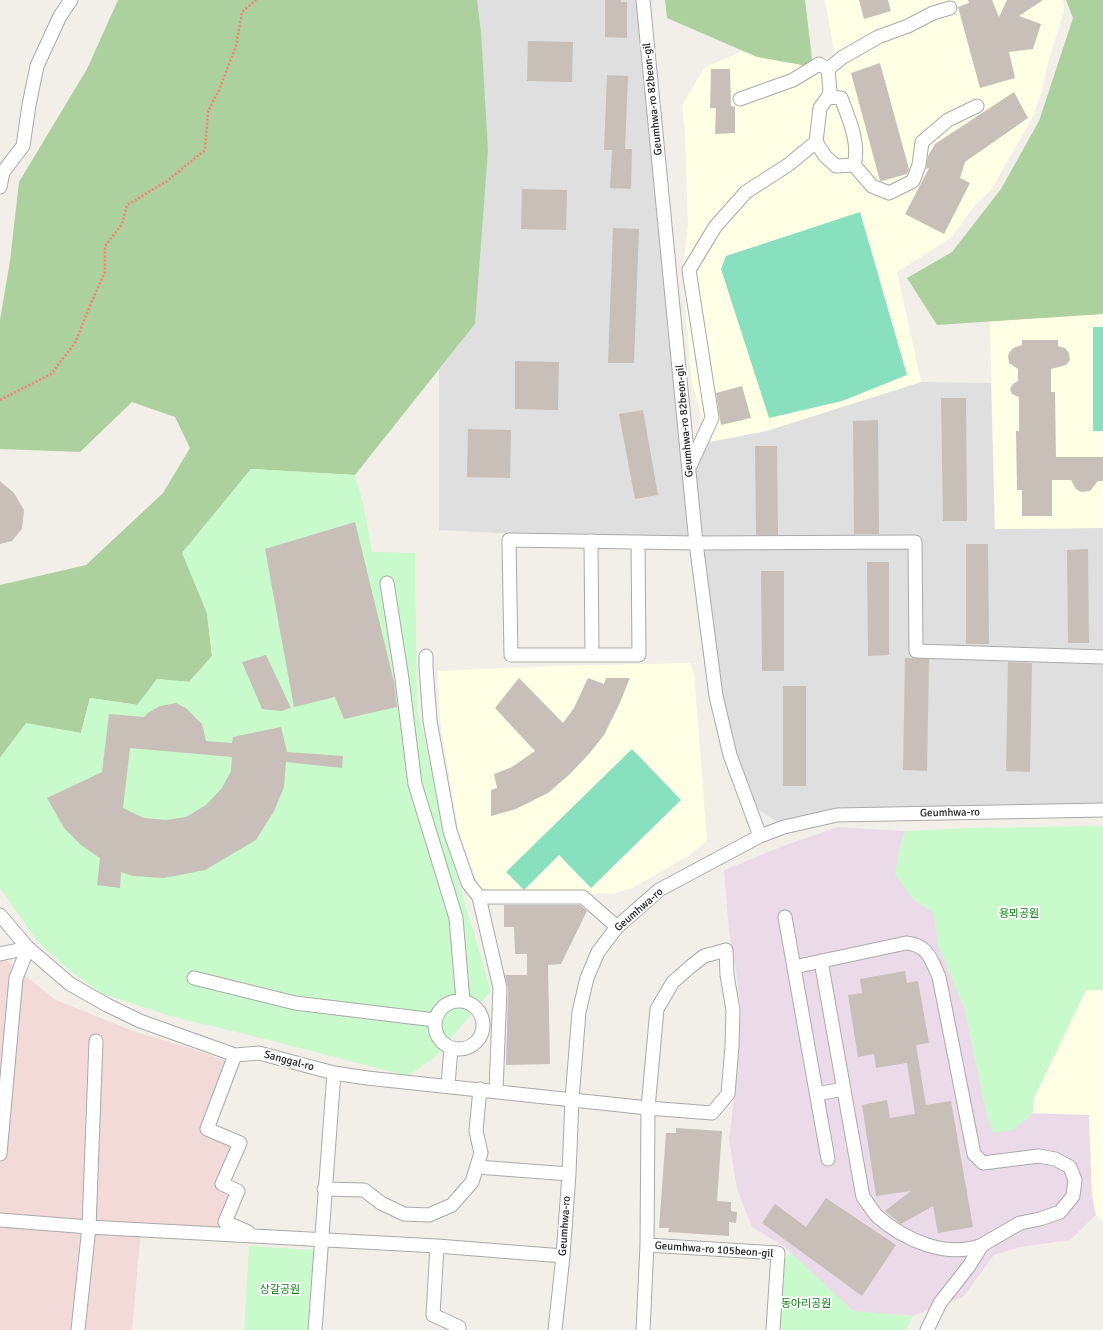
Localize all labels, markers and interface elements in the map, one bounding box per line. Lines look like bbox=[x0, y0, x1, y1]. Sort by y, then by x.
street label: Geumhwa-ro 82beon-gil bbox=[641, 42, 665, 156]
street label: Geumhwa-ro 82beon-gil bbox=[673, 364, 697, 478]
street label: Geumhwa-ro bbox=[920, 806, 980, 820]
street label: Geumhwa-ro bbox=[612, 885, 666, 935]
park label: 용뫼공원 bbox=[999, 907, 1039, 921]
street label: Sanggal-ro bbox=[262, 1048, 316, 1074]
street label: Geumhwa-ro bbox=[556, 1196, 574, 1256]
street label: Geumhwa-ro 105beon-gil bbox=[654, 1239, 774, 1261]
park label: 상갈공원 bbox=[260, 1283, 300, 1297]
park label: 동아리공원 bbox=[781, 1297, 831, 1311]

